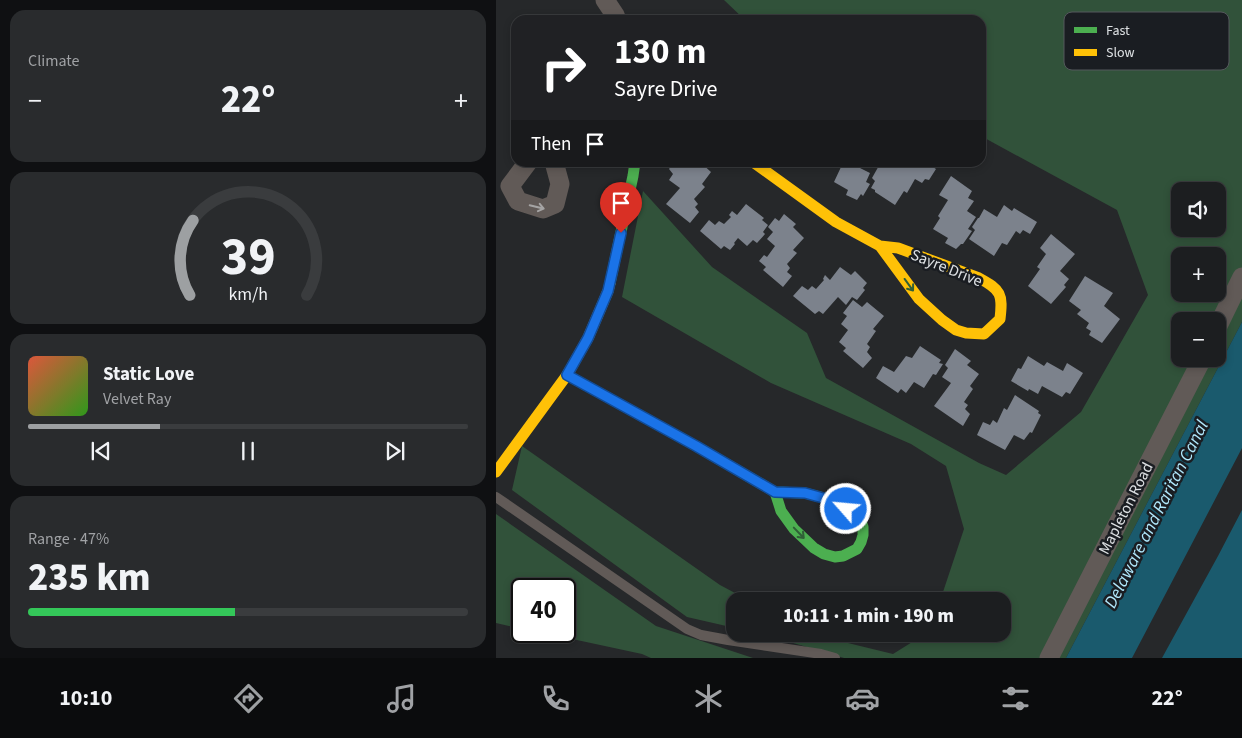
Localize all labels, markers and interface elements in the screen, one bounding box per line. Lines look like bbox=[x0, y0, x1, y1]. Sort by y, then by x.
legend bbox=[1064, 12, 1229, 70]
text: Fast bbox=[1106, 21, 1130, 41]
text: 130 m bbox=[614, 27, 706, 77]
icon: right bbox=[531, 35, 596, 100]
text: Slow bbox=[1106, 43, 1135, 63]
text: Climate bbox=[28, 50, 79, 72]
text: 22° bbox=[221, 73, 275, 127]
text: Sayre Drive bbox=[614, 73, 718, 105]
text: − bbox=[28, 81, 42, 121]
text: + bbox=[454, 81, 468, 121]
icon: arrive bbox=[581, 130, 609, 158]
text: Then bbox=[531, 131, 571, 158]
pin bbox=[600, 182, 642, 233]
map controls bbox=[1171, 182, 1226, 367]
button: sound bbox=[1171, 182, 1226, 237]
icon: arrive bbox=[607, 189, 635, 217]
one-way arrow bbox=[529, 203, 545, 212]
text: 39 bbox=[221, 221, 275, 295]
street label: Sayre Drive bbox=[908, 244, 986, 292]
button: + bbox=[1171, 247, 1226, 302]
one-way arrow bbox=[904, 278, 914, 292]
text: km/h bbox=[228, 282, 268, 307]
button: − bbox=[1171, 312, 1226, 367]
text: Static Love bbox=[103, 361, 194, 388]
text: Velvet Ray bbox=[103, 388, 171, 410]
water label: Delaware and Raritan Canal bbox=[1098, 416, 1215, 612]
icon: previous bbox=[87, 437, 115, 465]
icon: pause bbox=[234, 437, 262, 465]
icon: next bbox=[381, 437, 409, 465]
street label: Mapleton Road bbox=[1093, 459, 1159, 558]
position arrow bbox=[819, 482, 871, 534]
one-way arrow bbox=[793, 527, 805, 539]
text: Range · 47% bbox=[28, 528, 109, 550]
text: 235 km bbox=[28, 551, 150, 605]
speed limit sign: 40 bbox=[511, 578, 576, 643]
text: 10:11 · 1 min · 190 m bbox=[783, 603, 954, 630]
icon: directions bbox=[231, 681, 266, 716]
icon: music bbox=[384, 681, 419, 716]
icon: phone bbox=[538, 681, 573, 716]
icon: climate bbox=[691, 681, 726, 716]
icon: car bbox=[845, 681, 880, 716]
icon: filters bbox=[998, 681, 1033, 716]
text: 10:10 bbox=[59, 682, 112, 714]
text: 22° bbox=[1151, 682, 1183, 714]

